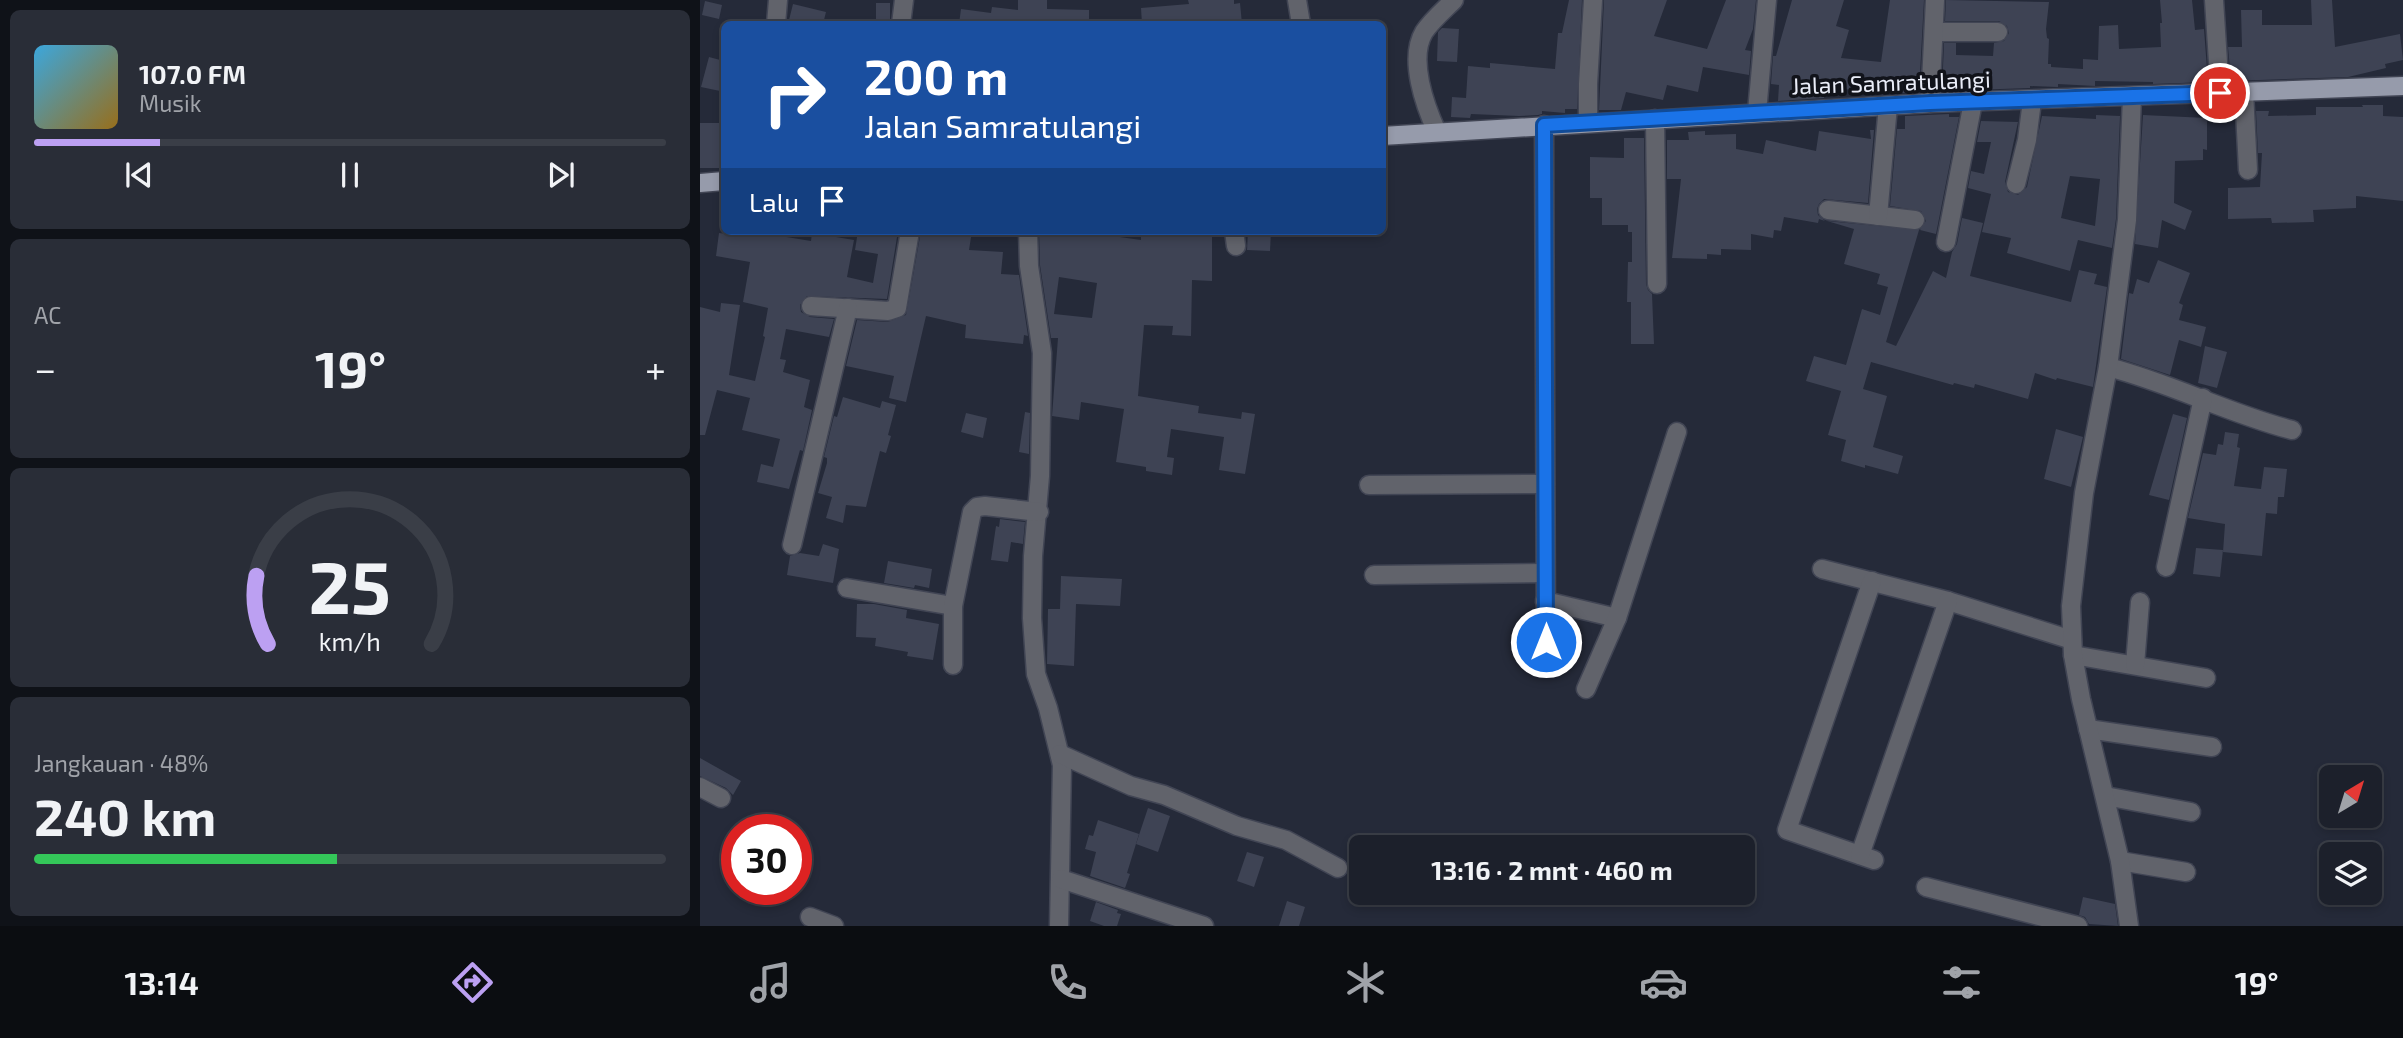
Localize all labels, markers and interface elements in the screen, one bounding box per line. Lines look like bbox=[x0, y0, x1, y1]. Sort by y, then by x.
text: 200 m bbox=[864, 46, 1008, 105]
icon: right bbox=[749, 49, 840, 140]
text: 107.0 FM bbox=[139, 58, 246, 89]
pin bbox=[2190, 63, 2250, 123]
street label: Jalan Samratulangi bbox=[1791, 65, 1991, 99]
icon: arrive bbox=[2201, 74, 2239, 112]
text: Musik bbox=[139, 89, 201, 117]
text: Jalan Samratulangi bbox=[864, 106, 1141, 144]
icon: previous bbox=[120, 156, 158, 194]
icon: pause bbox=[331, 156, 369, 194]
icon: next bbox=[542, 156, 580, 194]
icon: arrive bbox=[813, 182, 851, 220]
text: Lalu bbox=[749, 186, 799, 217]
text: AC bbox=[34, 301, 61, 329]
text: 19° bbox=[315, 336, 386, 398]
text: − bbox=[34, 345, 56, 391]
text: + bbox=[645, 345, 666, 391]
text: 25 bbox=[309, 541, 391, 629]
position arrow bbox=[1509, 605, 1583, 679]
text: km/h bbox=[319, 625, 381, 655]
text: Jangkauan · 48% bbox=[34, 749, 208, 777]
north arrow bbox=[2319, 765, 2382, 828]
map controls bbox=[2319, 765, 2382, 905]
text: 240 km bbox=[34, 784, 216, 846]
speed limit sign: 30 bbox=[721, 814, 812, 905]
button: layers bbox=[2319, 842, 2382, 905]
text: 13:16 · 2 mnt · 460 m bbox=[1431, 854, 1673, 885]
icon: directions bbox=[448, 958, 497, 1007]
icon: music bbox=[746, 958, 795, 1007]
icon: phone bbox=[1043, 958, 1092, 1007]
icon: climate bbox=[1341, 958, 1390, 1007]
icon: car bbox=[1639, 958, 1688, 1007]
icon: filters bbox=[1937, 958, 1986, 1007]
text: 13:14 bbox=[124, 963, 199, 1001]
text: 19° bbox=[2235, 963, 2279, 1001]

